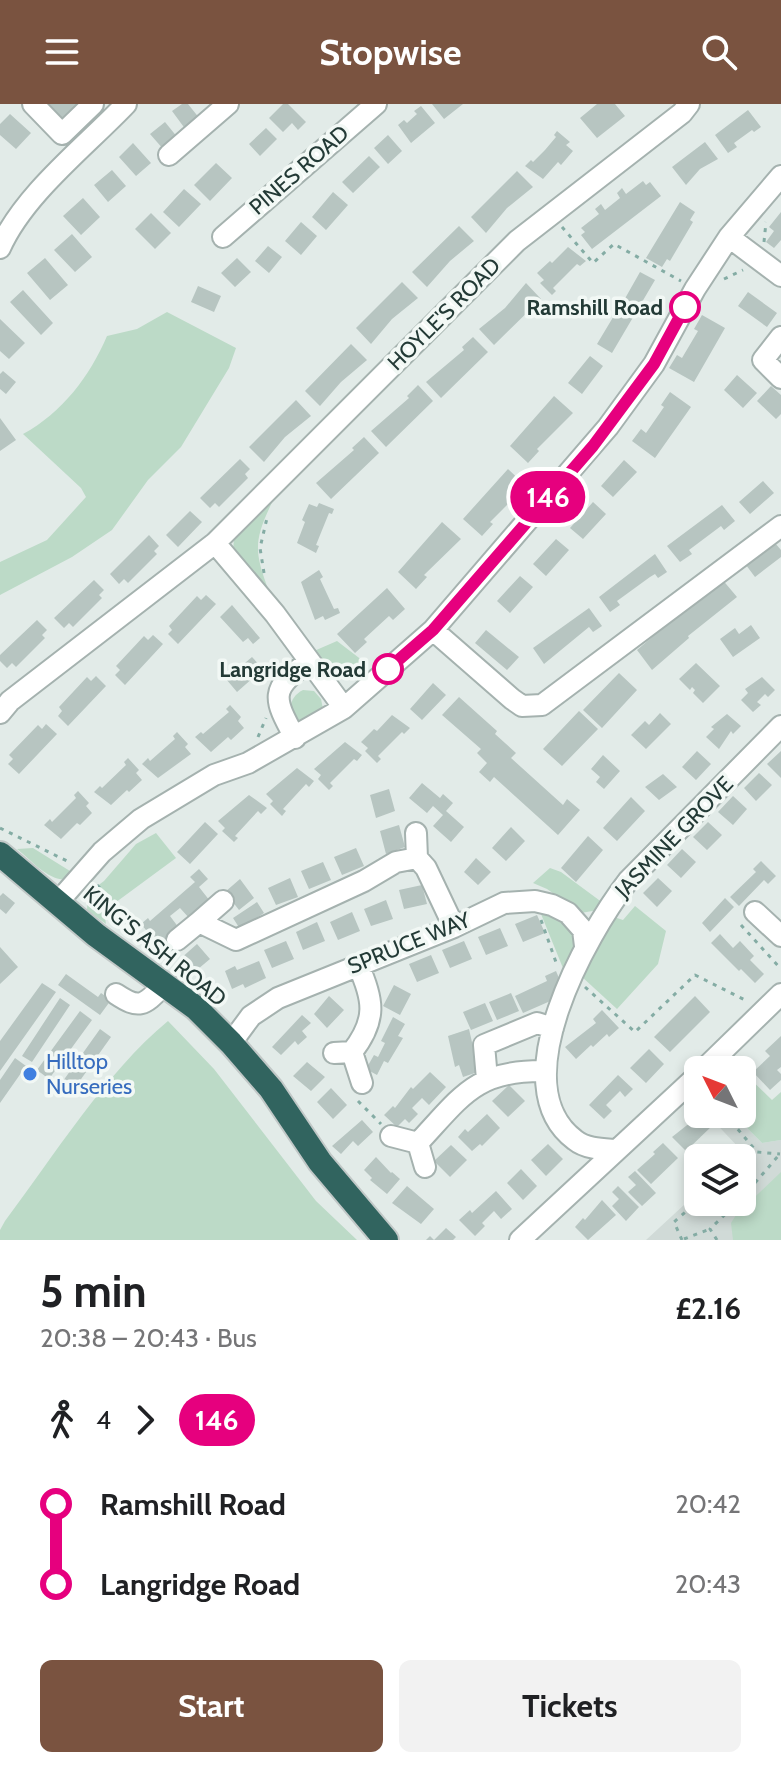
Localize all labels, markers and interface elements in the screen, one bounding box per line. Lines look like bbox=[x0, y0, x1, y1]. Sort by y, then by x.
icon: menu bbox=[40, 30, 84, 74]
text: Stopwise bbox=[319, 30, 462, 74]
icon: search bbox=[697, 30, 741, 74]
street label: PINES ROAD bbox=[244, 119, 354, 221]
street label: HOYLE'S ROAD bbox=[382, 252, 506, 376]
marker: Ramshill Road bbox=[670, 292, 700, 322]
place label: Ramshill Road bbox=[527, 294, 663, 321]
line badge: 146 bbox=[502, 471, 594, 523]
text: 146 bbox=[526, 480, 570, 514]
marker: Langridge Road bbox=[373, 654, 403, 684]
place label: Langridge Road bbox=[219, 656, 366, 683]
street label: JASMINE GROVE bbox=[609, 771, 739, 904]
street label: KING'S ASH ROAD bbox=[78, 880, 232, 1012]
street label: SPRUCE WAY bbox=[344, 906, 475, 980]
place label: Hilltop Nurseries bbox=[46, 1048, 132, 1100]
north arrow bbox=[684, 1056, 756, 1128]
map controls bbox=[684, 1056, 756, 1216]
marker: Hilltop Nurseries bbox=[21, 1065, 39, 1083]
button: layers bbox=[684, 1144, 756, 1216]
text: 5 min bbox=[40, 1265, 147, 1318]
text: £2.16 bbox=[675, 1290, 741, 1327]
text: 20:38 – 20:43 · Bus bbox=[40, 1322, 257, 1354]
icon: walk bbox=[40, 1398, 84, 1442]
icon: forward bbox=[123, 1398, 167, 1442]
text: 146 bbox=[195, 1403, 239, 1437]
text: 4 bbox=[96, 1404, 111, 1436]
text: Ramshill Road bbox=[100, 1486, 286, 1523]
text: 20:42 bbox=[675, 1488, 741, 1520]
text: Langridge Road bbox=[100, 1566, 300, 1603]
text: 20:43 bbox=[675, 1568, 741, 1600]
button: Start bbox=[40, 1660, 383, 1752]
button: Tickets bbox=[399, 1660, 741, 1752]

